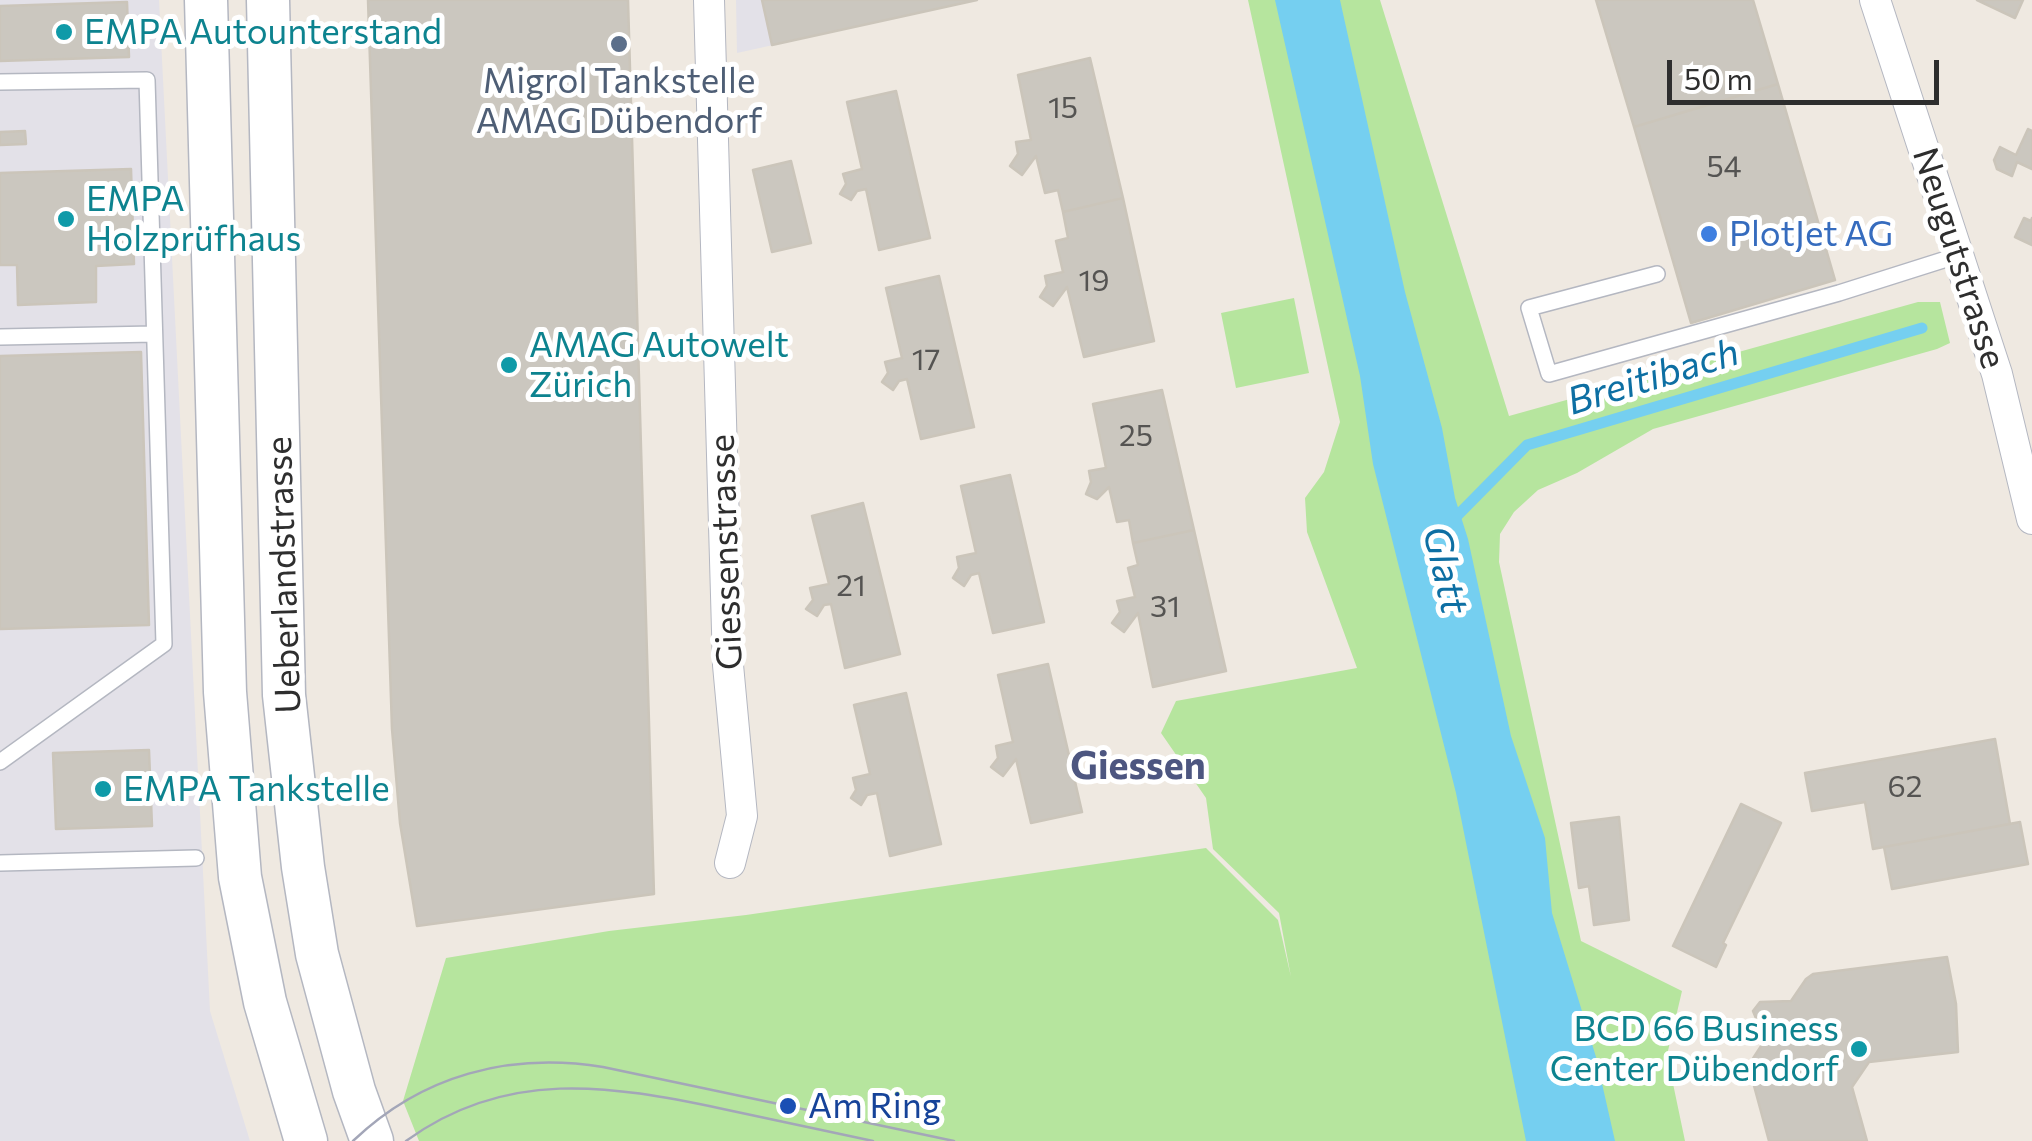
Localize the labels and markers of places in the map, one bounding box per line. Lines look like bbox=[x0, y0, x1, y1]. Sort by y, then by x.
place label: EMPA Autounterstand bbox=[84, 11, 442, 53]
marker: EMPA Autounterstand bbox=[53, 21, 75, 43]
marker: Migrol Tankstelle AMAG Dübendorf bbox=[608, 33, 630, 55]
place label: Migrol Tankstelle AMAG Dübendorf bbox=[476, 60, 762, 142]
place label: EMPA Holzprüfhaus bbox=[86, 178, 301, 260]
marker: EMPA Holzprüfhaus bbox=[55, 208, 77, 230]
place label: PlotJet AG bbox=[1729, 213, 1893, 255]
marker: PlotJet AG bbox=[1698, 223, 1720, 245]
place label: AMAG Autowelt Zürich bbox=[529, 324, 789, 406]
marker: AMAG Autowelt Zürich bbox=[498, 354, 520, 376]
place label: EMPA Tankstelle bbox=[123, 768, 390, 810]
marker: EMPA Tankstelle bbox=[92, 778, 114, 800]
place label: BCD 66 Business Center Dübendorf bbox=[1550, 1008, 1839, 1090]
marker: BCD 66 Business Center Dübendorf bbox=[1848, 1038, 1870, 1060]
place label: Am Ring bbox=[808, 1085, 941, 1127]
marker: Am Ring bbox=[777, 1095, 799, 1117]

